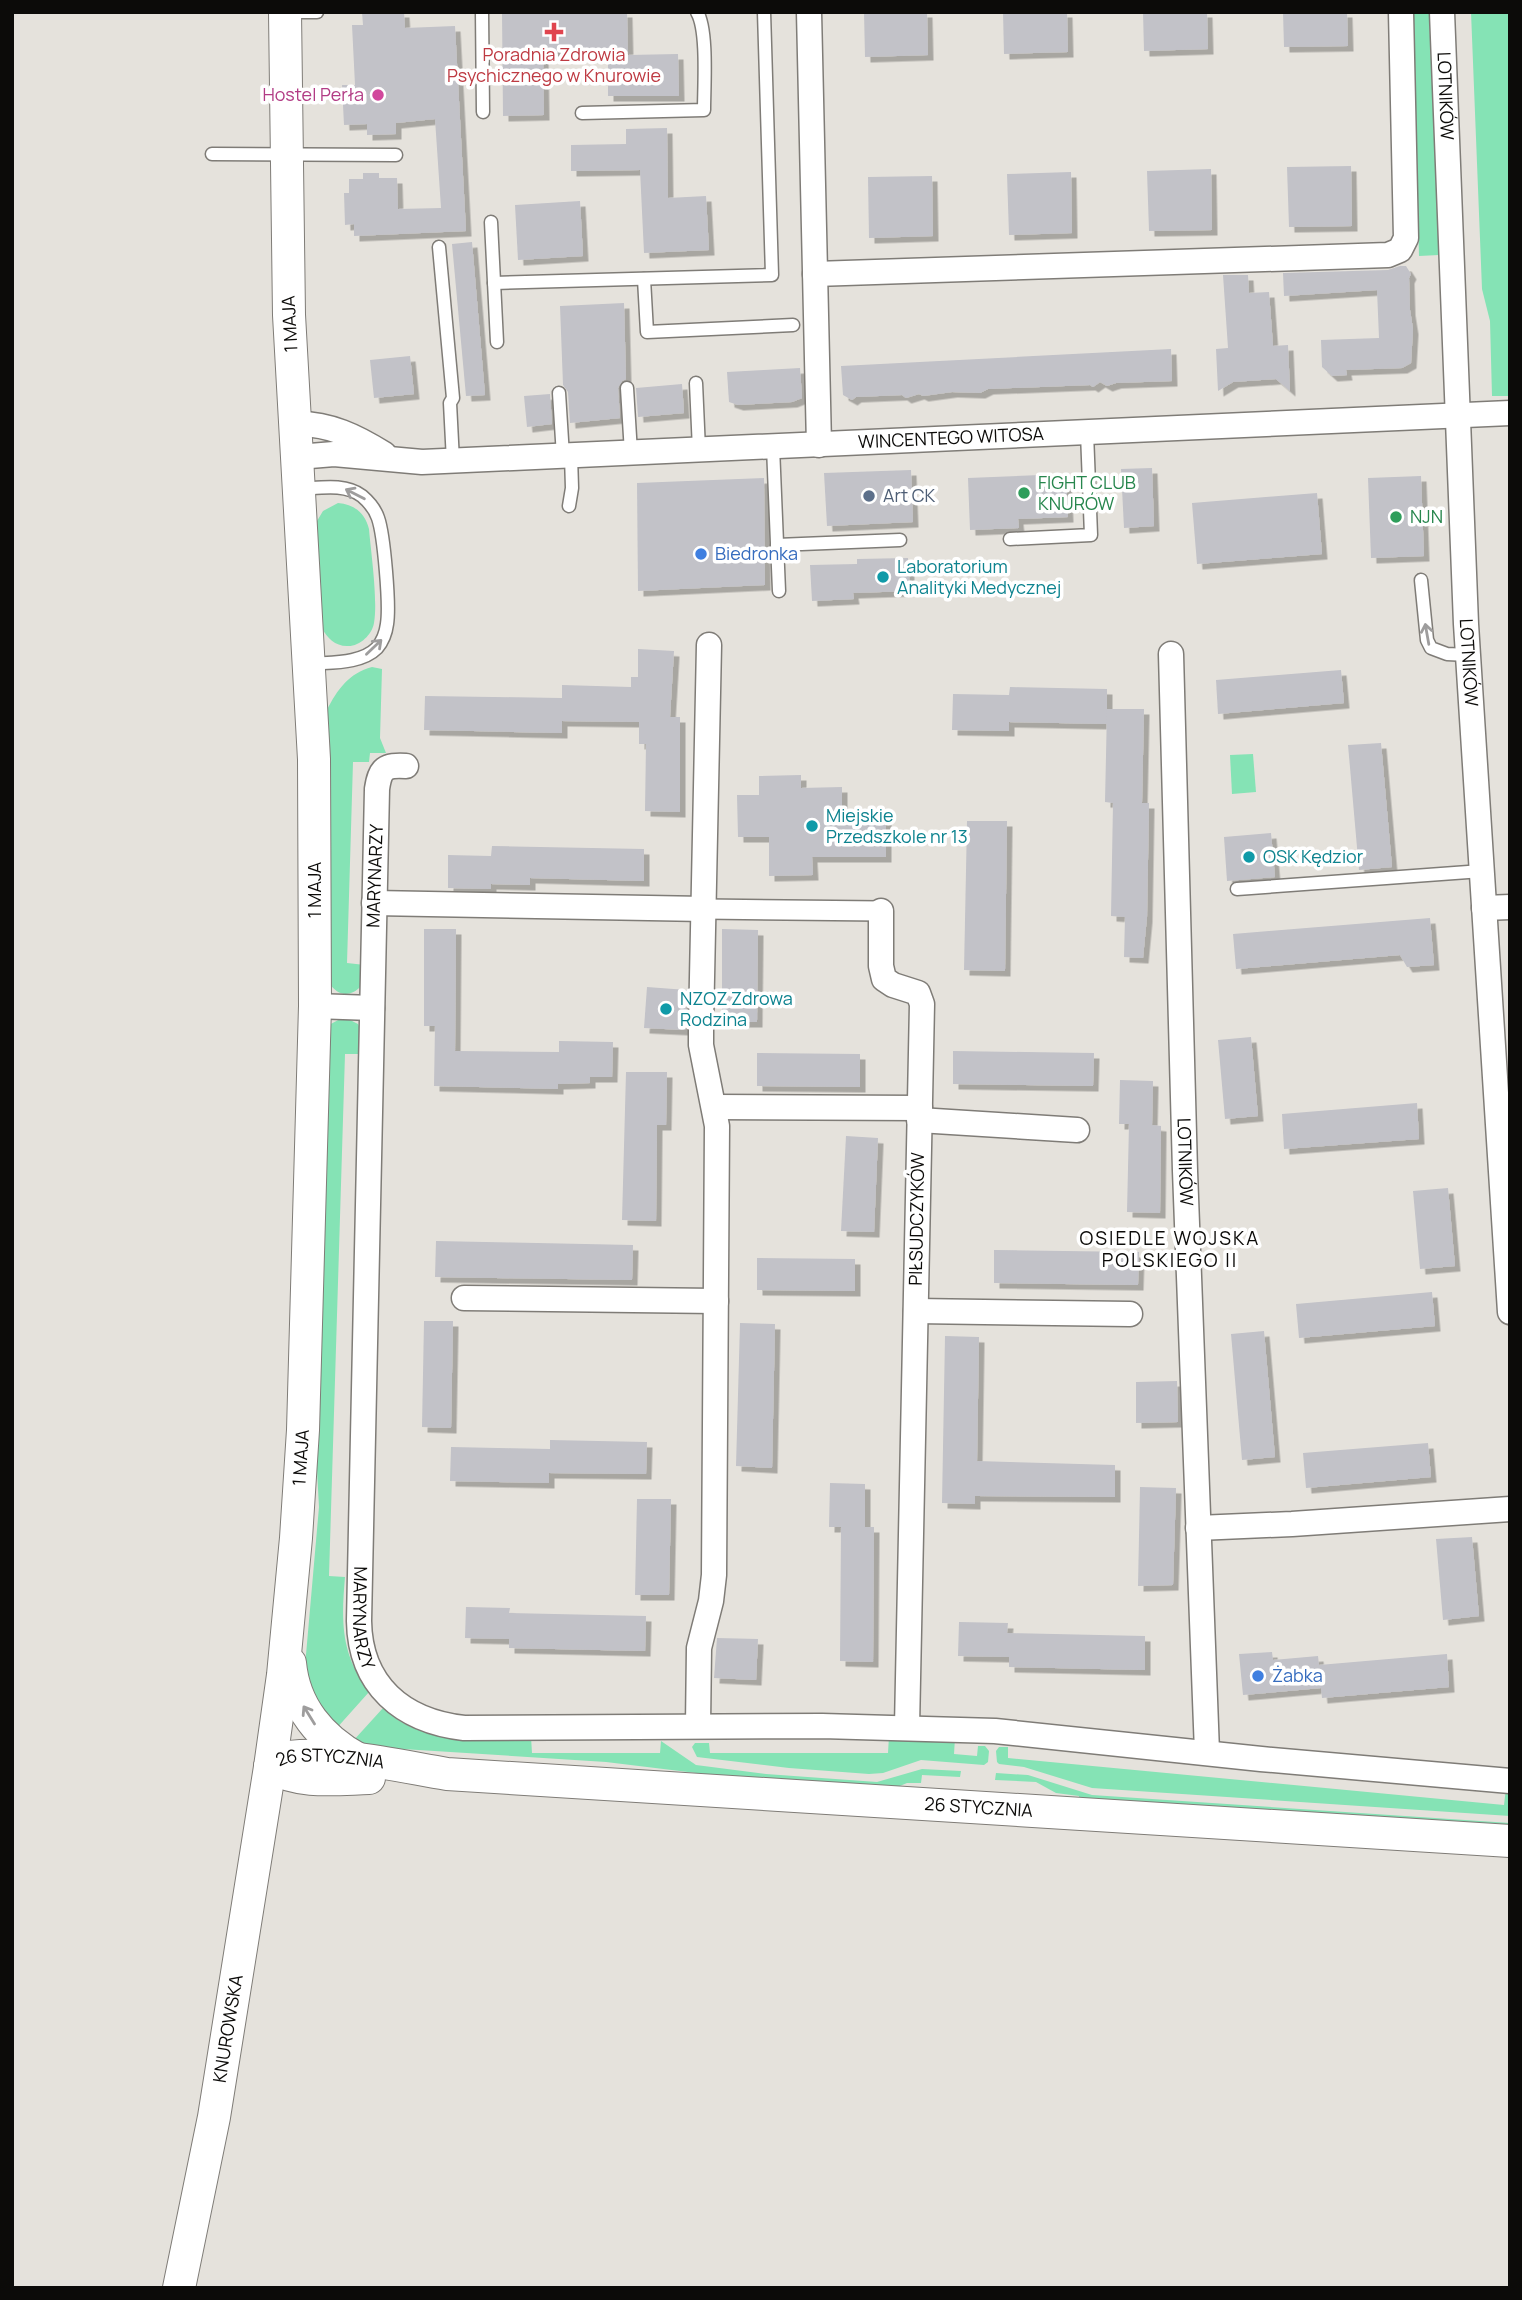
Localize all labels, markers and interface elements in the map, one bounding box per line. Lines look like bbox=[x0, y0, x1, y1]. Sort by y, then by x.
marker: Poradnia Zdrowia Psychicznego w Knurowie bbox=[544, 22, 564, 42]
place label: Poradnia Zdrowia Psychicznego w Knurowie bbox=[447, 42, 661, 87]
street label: LOTNIKÓW bbox=[1433, 51, 1460, 141]
place label: Hostel Perła bbox=[262, 82, 364, 106]
marker: Hostel Perła bbox=[370, 87, 386, 103]
street label: 1 MAJA bbox=[276, 295, 302, 353]
street label: WINCENTEGO WITOSA bbox=[857, 421, 1045, 453]
place label: FIGHT CLUB KNURÓW bbox=[1038, 470, 1136, 515]
place label: Art CK bbox=[883, 483, 936, 507]
marker: FIGHT CLUB KNURÓW bbox=[1016, 485, 1032, 501]
one-way arrow bbox=[345, 487, 366, 500]
marker: Art CK bbox=[861, 488, 877, 504]
place label: NJN bbox=[1410, 504, 1443, 528]
marker: NJN bbox=[1388, 509, 1404, 525]
place label: Biedronka bbox=[715, 541, 798, 565]
marker: Biedronka bbox=[693, 546, 709, 562]
place label: Laboratorium Analityki Medycznej bbox=[897, 554, 1061, 599]
marker: Laboratorium Analityki Medycznej bbox=[875, 569, 891, 585]
street label: LOTNIKÓW bbox=[1455, 618, 1484, 707]
one-way arrow bbox=[1420, 623, 1433, 646]
one-way arrow bbox=[365, 639, 383, 655]
place label: Miejskie Przedszkole nr 13 bbox=[826, 803, 968, 848]
marker: Miejskie Przedszkole nr 13 bbox=[804, 818, 820, 834]
street label: MARYNARZY bbox=[360, 823, 388, 928]
place label: OSK Kędzior bbox=[1263, 844, 1364, 868]
marker: OSK Kędzior bbox=[1241, 849, 1257, 865]
street label: 1 MAJA bbox=[302, 861, 326, 918]
place label: NZOZ Zdrowa Rodzina bbox=[680, 986, 793, 1031]
marker: NZOZ Zdrowa Rodzina bbox=[658, 1001, 674, 1017]
street label: LOTNIKÓW bbox=[1173, 1117, 1199, 1206]
street label: PIŁSUDCZYKÓW bbox=[903, 1152, 929, 1286]
district label: OSIEDLE WOJSKA POLSKIEGO II bbox=[1080, 1225, 1260, 1273]
street label: 1 MAJA bbox=[286, 1428, 314, 1487]
street label: MARYNARZY bbox=[348, 1566, 382, 1674]
place label: Żabka bbox=[1272, 1663, 1323, 1687]
marker: Żabka bbox=[1250, 1668, 1266, 1684]
one-way arrow bbox=[302, 1706, 316, 1726]
street label: 26 STYCZNIA bbox=[271, 1743, 387, 1774]
street label: 26 STYCZNIA bbox=[924, 1791, 1034, 1822]
street label: KNUROWSKA bbox=[207, 1972, 248, 2084]

